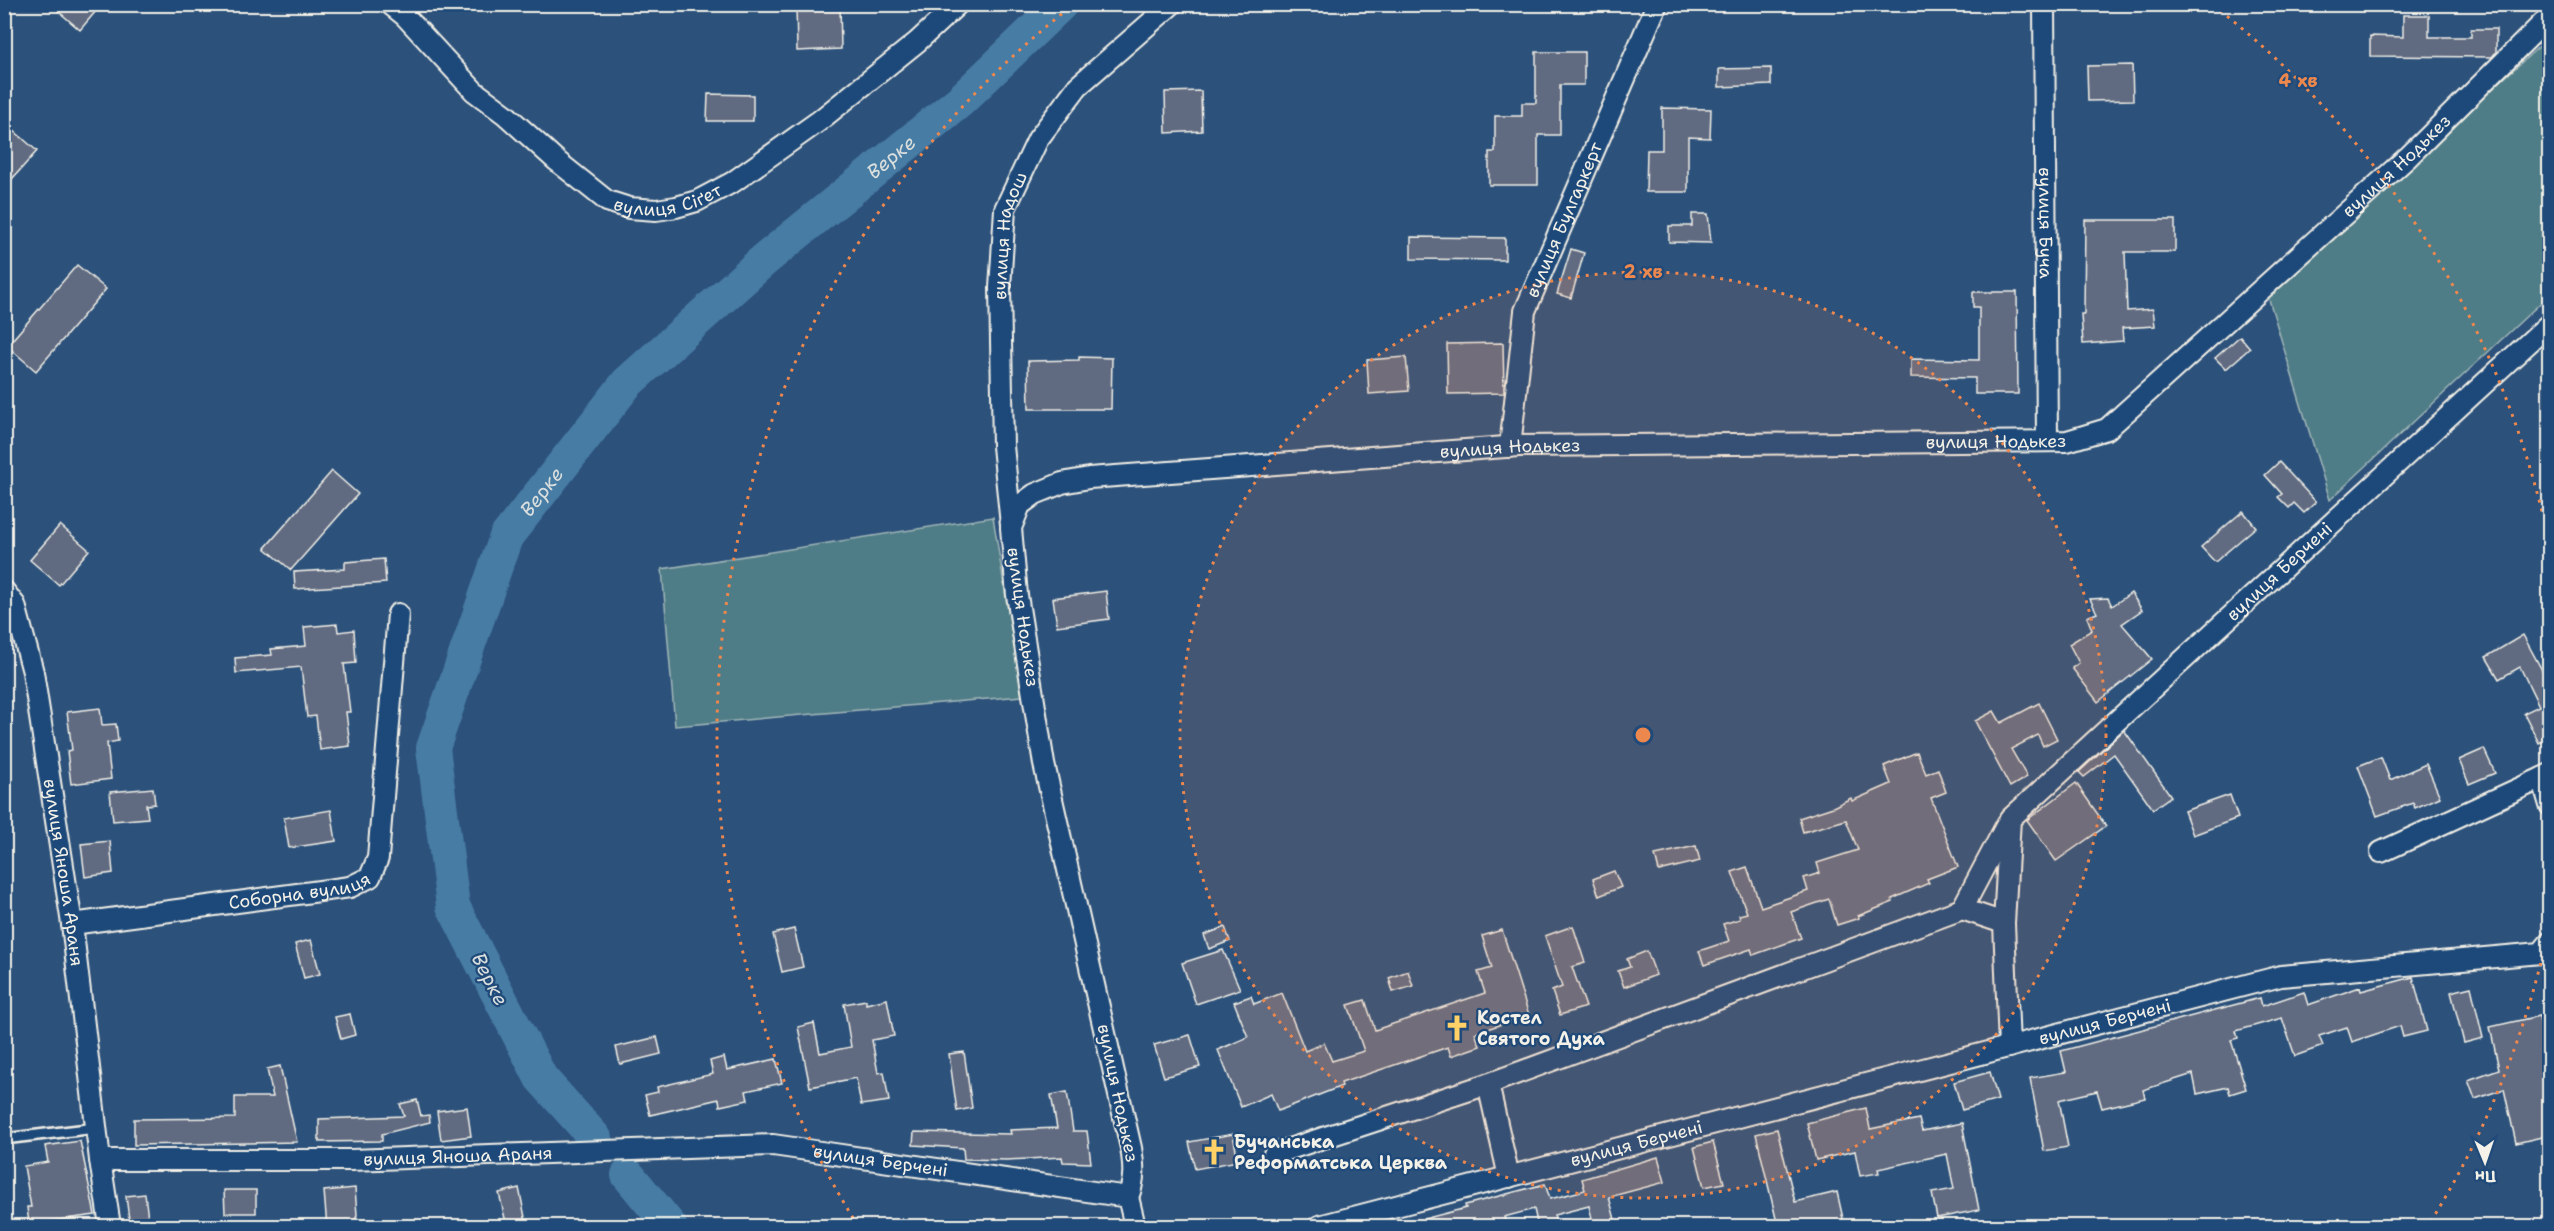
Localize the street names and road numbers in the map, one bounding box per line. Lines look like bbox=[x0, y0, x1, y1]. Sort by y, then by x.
street label: вулиця Нодькез bbox=[2337, 109, 2456, 223]
street label: вулиця Булгаркерт bbox=[1520, 138, 1609, 301]
street label: вулиця Буча bbox=[2033, 167, 2058, 279]
street label: вулиця Надош bbox=[988, 168, 1033, 300]
street label: вулиця Сіґет bbox=[611, 178, 727, 222]
street label: вулиця Нодькез bbox=[1926, 429, 2066, 454]
street label: вулиця Нодькез bbox=[1439, 433, 1580, 464]
street label: вулиця Берчені bbox=[2221, 517, 2337, 626]
street label: вулиця Нодькез bbox=[1001, 546, 1045, 688]
street label: вулиця Яноша Араня bbox=[38, 777, 89, 968]
street label: Соборна вулиця bbox=[227, 867, 375, 915]
street label: вулиця Берчені bbox=[2036, 993, 2174, 1050]
street label: вулиця Нодькез bbox=[1092, 1022, 1144, 1164]
street label: вулиця Берчені bbox=[1568, 1115, 1705, 1172]
street label: вулиця Берчені bbox=[812, 1139, 949, 1182]
street label: вулиця Яноша Араня bbox=[363, 1141, 553, 1172]

